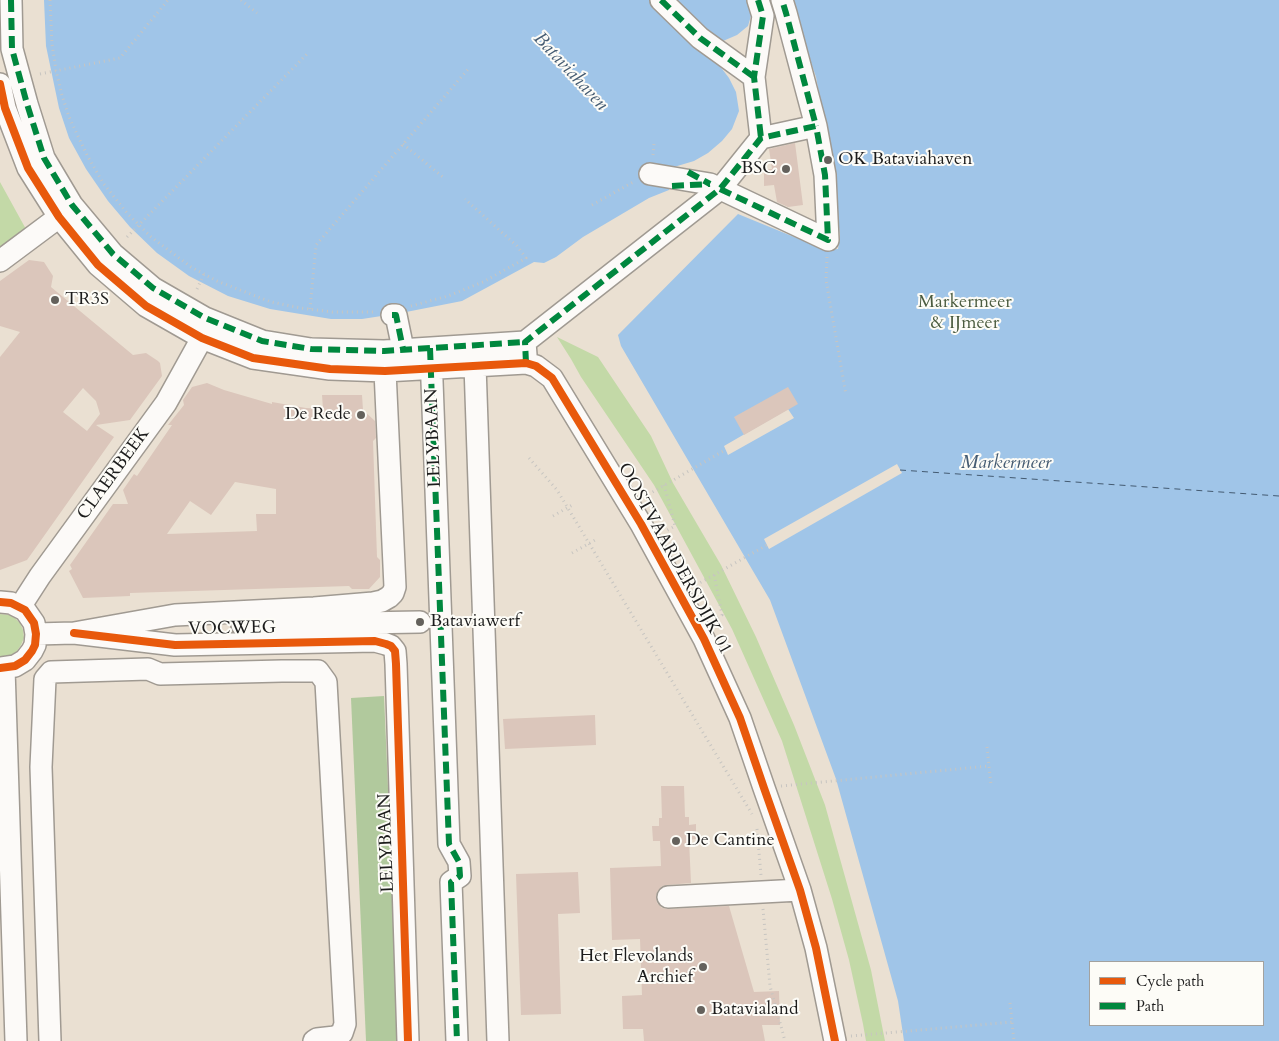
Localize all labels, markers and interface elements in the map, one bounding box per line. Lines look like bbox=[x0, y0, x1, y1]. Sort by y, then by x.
water label: Bataviahaven bbox=[528, 28, 612, 116]
place label: OK Bataviahaven bbox=[838, 149, 972, 171]
marker: OK Bataviahaven bbox=[822, 154, 834, 166]
place label: BSC bbox=[741, 158, 776, 180]
marker: BSC bbox=[780, 163, 792, 175]
place label: TR3S bbox=[65, 289, 109, 311]
park label: Markermeer & IJmeer bbox=[918, 292, 1012, 334]
marker: TR3S bbox=[49, 294, 61, 306]
street label: LELYBAAN bbox=[421, 388, 447, 488]
place label: De Rede bbox=[285, 404, 351, 426]
marker: De Rede bbox=[355, 409, 367, 421]
street label: CLAERBEEK bbox=[73, 424, 155, 524]
water label: Markermeer bbox=[961, 453, 1051, 475]
street label: OOSTVAARDERSDIJK 01 bbox=[612, 460, 736, 658]
place label: Bataviawerf bbox=[430, 611, 520, 633]
marker: Bataviawerf bbox=[414, 616, 426, 628]
street label: VOCWEG bbox=[188, 617, 276, 641]
street label: LELYBAAN bbox=[374, 793, 400, 893]
place label: De Cantine bbox=[686, 830, 775, 852]
marker: De Cantine bbox=[670, 835, 682, 847]
place label: Het Flevolands Archief bbox=[579, 946, 693, 989]
marker: Het Flevolands Archief bbox=[697, 961, 709, 973]
legend bbox=[1089, 961, 1264, 1026]
text: Cycle path bbox=[1136, 971, 1204, 991]
text: Path bbox=[1136, 996, 1164, 1016]
place label: Batavialand bbox=[711, 999, 799, 1021]
marker: Batavialand bbox=[695, 1004, 707, 1016]

